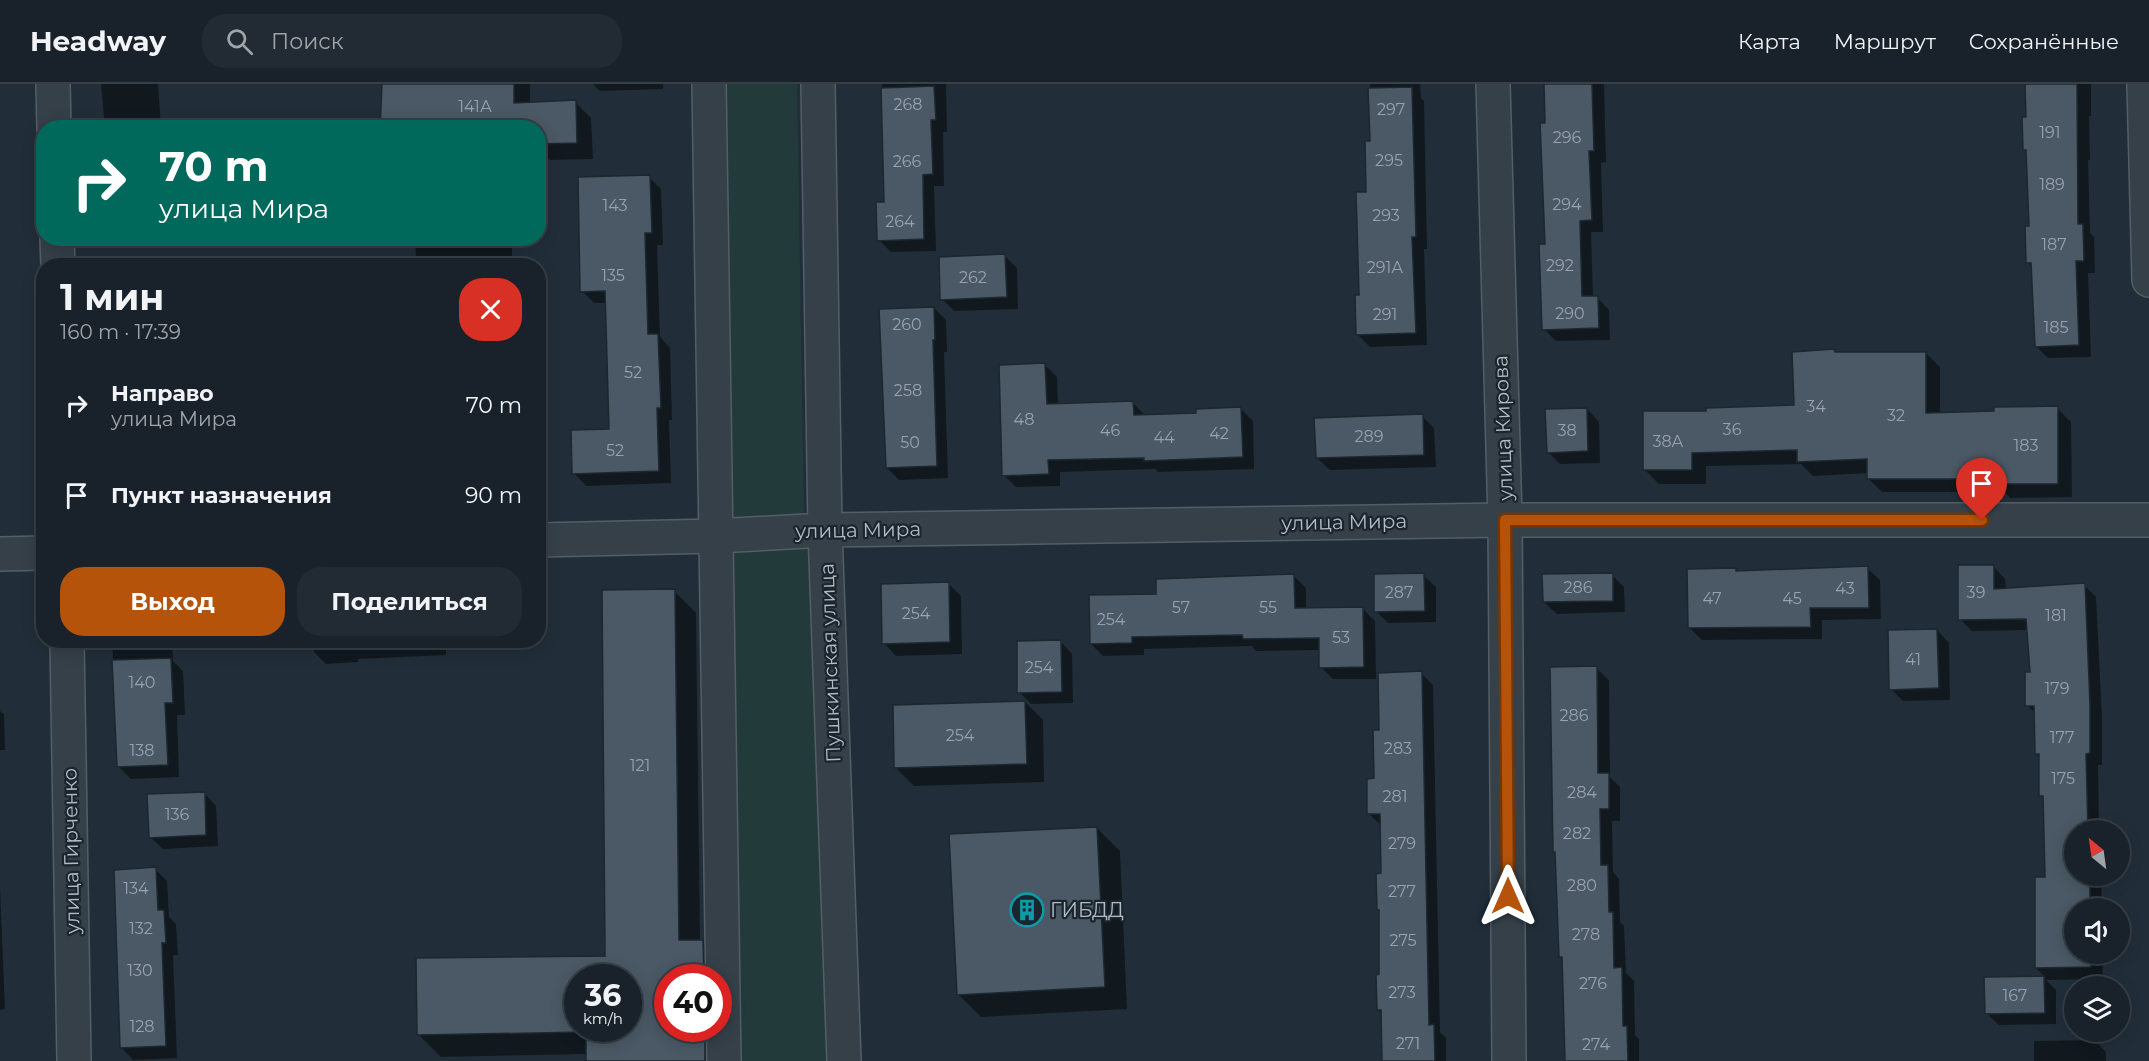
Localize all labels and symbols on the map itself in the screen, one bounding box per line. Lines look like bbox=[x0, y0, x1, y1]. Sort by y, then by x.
house number: 268 bbox=[893, 95, 923, 114]
house number: 141А bbox=[458, 97, 492, 116]
house number: 297 bbox=[1377, 100, 1405, 119]
house number: 191 bbox=[2039, 123, 2061, 142]
house number: 296 bbox=[1553, 128, 1582, 147]
house number: 295 bbox=[1375, 151, 1403, 170]
house number: 266 bbox=[893, 152, 922, 171]
house number: 189 bbox=[2039, 175, 2065, 194]
house number: 294 bbox=[1552, 195, 1582, 214]
house number: 143 bbox=[602, 196, 628, 215]
house number: 293 bbox=[1372, 206, 1400, 225]
house number: 264 bbox=[885, 212, 915, 231]
house number: 187 bbox=[2041, 235, 2067, 254]
house number: 292 bbox=[1546, 256, 1574, 275]
house number: 291А bbox=[1367, 258, 1403, 277]
house number: 135 bbox=[601, 266, 625, 285]
house number: 262 bbox=[959, 268, 987, 287]
house number: 290 bbox=[1555, 304, 1585, 323]
house number: 291 bbox=[1373, 305, 1397, 324]
house number: 260 bbox=[892, 315, 922, 334]
house number: 185 bbox=[2043, 318, 2069, 337]
street label: улица Кирова bbox=[1488, 355, 1518, 502]
house number: 52 bbox=[624, 363, 642, 382]
house number: 258 bbox=[894, 381, 922, 400]
house number: 34 bbox=[1806, 397, 1826, 416]
house number: 32 bbox=[1887, 406, 1905, 425]
house number: 48 bbox=[1014, 410, 1034, 429]
house number: 36 bbox=[1723, 420, 1742, 439]
house number: 46 bbox=[1100, 421, 1120, 440]
house number: 38 bbox=[1557, 421, 1577, 440]
house number: 42 bbox=[1209, 424, 1229, 443]
house number: 289 bbox=[1354, 427, 1384, 446]
house number: 44 bbox=[1153, 428, 1175, 447]
house number: 38А bbox=[1652, 432, 1684, 451]
house number: 50 bbox=[900, 433, 920, 452]
house number: 183 bbox=[2013, 436, 2039, 455]
house number: 52 bbox=[606, 441, 624, 460]
pin bbox=[1956, 458, 2007, 520]
street label: улица Мира bbox=[1280, 509, 1407, 535]
street label: улица Мира bbox=[794, 517, 921, 543]
street label: Пушкинская улица bbox=[815, 563, 845, 763]
house number: 286 bbox=[1563, 578, 1593, 597]
house number: 43 bbox=[1835, 579, 1855, 598]
house number: 287 bbox=[1385, 583, 1413, 602]
house number: 39 bbox=[1967, 583, 1985, 602]
house number: 47 bbox=[1702, 589, 1722, 608]
house number: 45 bbox=[1782, 589, 1802, 608]
house number: 57 bbox=[1172, 598, 1190, 617]
house number: 55 bbox=[1259, 598, 1277, 617]
house number: 254 bbox=[902, 604, 931, 623]
house number: 181 bbox=[2045, 606, 2067, 625]
house number: 254 bbox=[1097, 610, 1126, 629]
house number: 53 bbox=[1332, 628, 1350, 647]
house number: 41 bbox=[1905, 650, 1921, 669]
house number: 254 bbox=[1025, 658, 1054, 677]
house number: 140 bbox=[129, 673, 155, 692]
house number: 179 bbox=[2045, 679, 2069, 698]
house number: 286 bbox=[1559, 706, 1589, 725]
house number: 254 bbox=[946, 726, 975, 745]
house number: 177 bbox=[2050, 728, 2074, 747]
house number: 283 bbox=[1384, 739, 1412, 758]
house number: 138 bbox=[129, 741, 155, 760]
house number: 121 bbox=[630, 756, 650, 775]
street label: улица Гирченко bbox=[58, 768, 84, 935]
house number: 175 bbox=[2051, 769, 2075, 788]
house number: 284 bbox=[1567, 783, 1597, 802]
house number: 281 bbox=[1382, 787, 1408, 806]
house number: 136 bbox=[165, 805, 190, 824]
north arrow bbox=[2064, 820, 2130, 886]
house number: 282 bbox=[1563, 824, 1591, 843]
house number: 279 bbox=[1388, 834, 1416, 853]
position arrow bbox=[1476, 864, 1540, 928]
house number: 280 bbox=[1567, 876, 1597, 895]
house number: 134 bbox=[123, 879, 149, 898]
house number: 277 bbox=[1388, 882, 1416, 901]
building icon: ГИБДД bbox=[1009, 892, 1045, 928]
place label: ГИБДД bbox=[1050, 898, 1124, 922]
house number: 132 bbox=[129, 919, 153, 938]
house number: 278 bbox=[1572, 925, 1600, 944]
house number: 275 bbox=[1389, 931, 1417, 950]
house number: 130 bbox=[127, 961, 153, 980]
speed limit sign: 40 bbox=[654, 964, 732, 1042]
house number: 276 bbox=[1579, 974, 1607, 993]
house number: 273 bbox=[1388, 983, 1416, 1002]
house number: 167 bbox=[2003, 986, 2027, 1005]
house number: 128 bbox=[129, 1017, 155, 1036]
house number: 271 bbox=[1396, 1034, 1420, 1053]
house number: 274 bbox=[1582, 1035, 1610, 1054]

